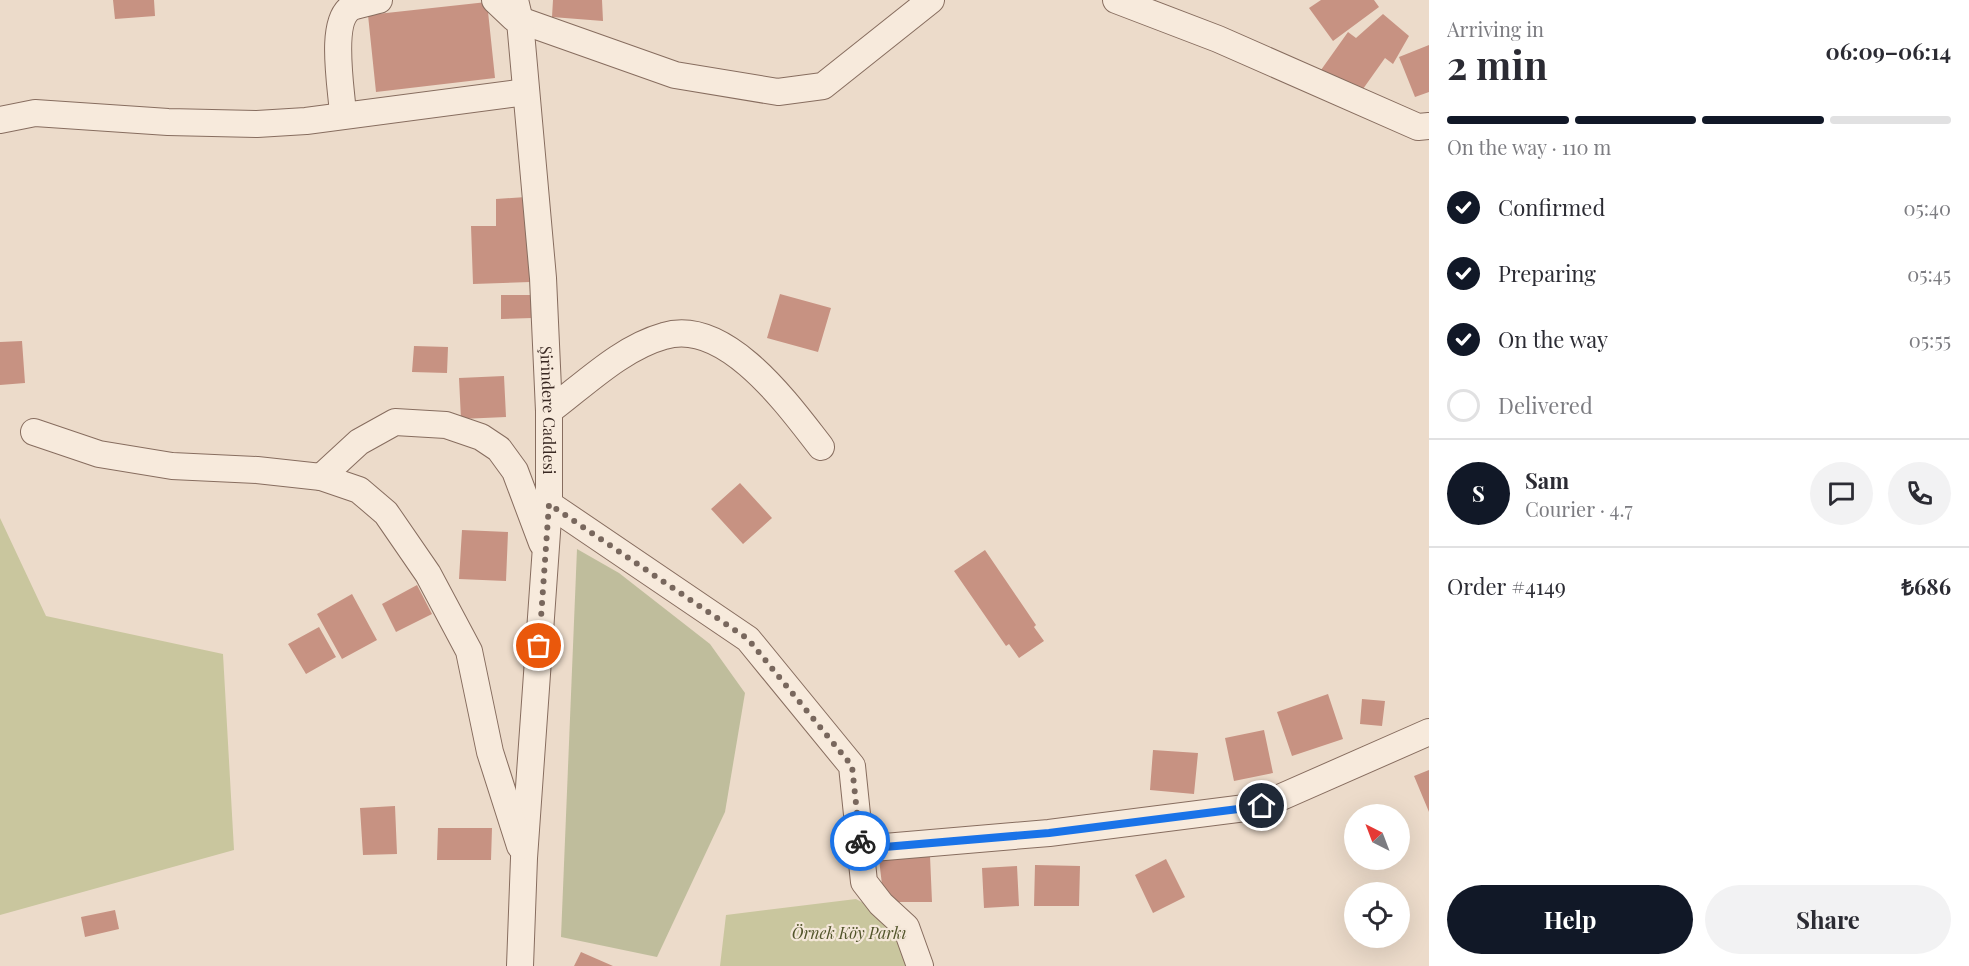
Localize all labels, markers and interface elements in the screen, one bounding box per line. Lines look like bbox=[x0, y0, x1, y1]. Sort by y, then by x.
text: Arriving in bbox=[1447, 15, 1544, 42]
text: 06:09–06:14 bbox=[1826, 36, 1951, 66]
text: 2 min bbox=[1447, 38, 1548, 90]
text: On the way · 110 m bbox=[1447, 133, 1611, 160]
icon: check bbox=[1447, 191, 1480, 224]
text: Confirmed bbox=[1498, 192, 1605, 222]
text: 05:40 bbox=[1904, 194, 1951, 221]
icon: check bbox=[1447, 257, 1480, 290]
text: Preparing bbox=[1498, 258, 1596, 288]
text: 05:45 bbox=[1907, 260, 1951, 287]
icon: check bbox=[1447, 323, 1480, 356]
text: On the way bbox=[1498, 324, 1608, 354]
text: 05:55 bbox=[1909, 326, 1951, 353]
street label: Şirindere Caddesi bbox=[536, 346, 560, 475]
text: Delivered bbox=[1498, 390, 1593, 420]
button: chat bbox=[1810, 462, 1873, 525]
button: phone bbox=[1888, 462, 1951, 525]
text: Sam bbox=[1525, 465, 1569, 495]
text: S bbox=[1472, 478, 1485, 508]
text: Courier · 4.7 bbox=[1525, 495, 1633, 522]
text: Order #4149 bbox=[1447, 571, 1566, 601]
text: ₺686 bbox=[1901, 571, 1951, 601]
pin bbox=[513, 620, 564, 671]
icon: bag bbox=[522, 629, 555, 662]
pin bbox=[1236, 780, 1287, 831]
icon: home bbox=[1245, 789, 1278, 822]
north arrow bbox=[1344, 804, 1410, 870]
map controls bbox=[1344, 804, 1410, 948]
courier bbox=[830, 811, 890, 871]
icon: bike bbox=[844, 825, 877, 858]
button: locate bbox=[1344, 882, 1410, 948]
button: Help bbox=[1447, 885, 1693, 954]
button: Share bbox=[1705, 885, 1951, 954]
park label: Örnek Köy Parkı bbox=[792, 922, 906, 943]

